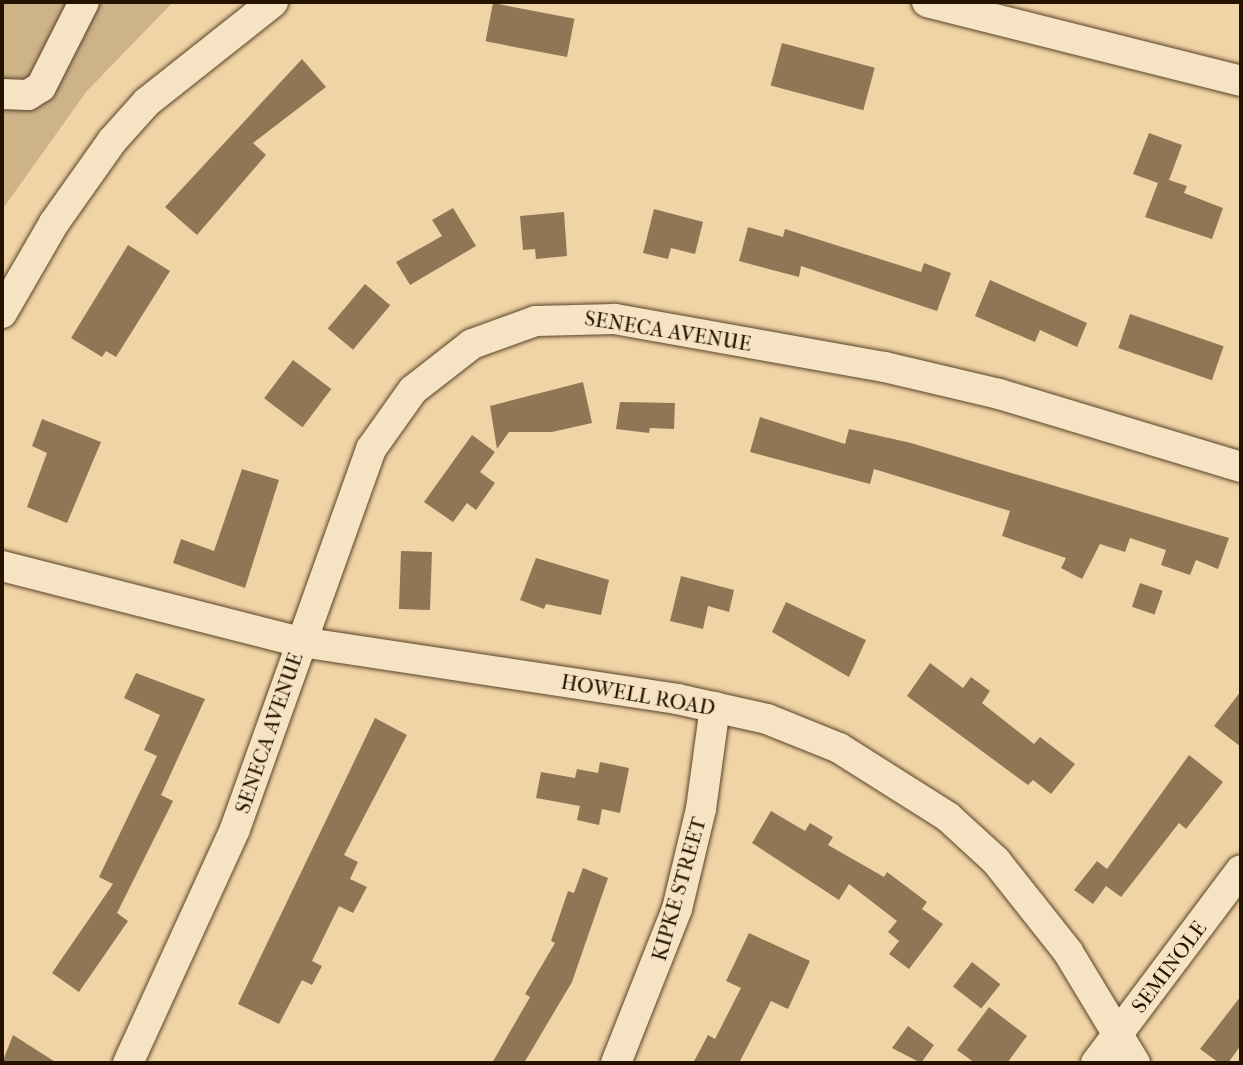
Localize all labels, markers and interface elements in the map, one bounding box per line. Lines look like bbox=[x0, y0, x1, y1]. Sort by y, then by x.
street label: SENECA AVENUE bbox=[583, 305, 753, 357]
street label: SENECA AVENUE bbox=[230, 649, 308, 817]
street label: HOWELL ROAD bbox=[559, 669, 717, 721]
street label: KIPKE STREET bbox=[646, 814, 712, 964]
street label: SEMINOLE bbox=[1126, 916, 1212, 1018]

